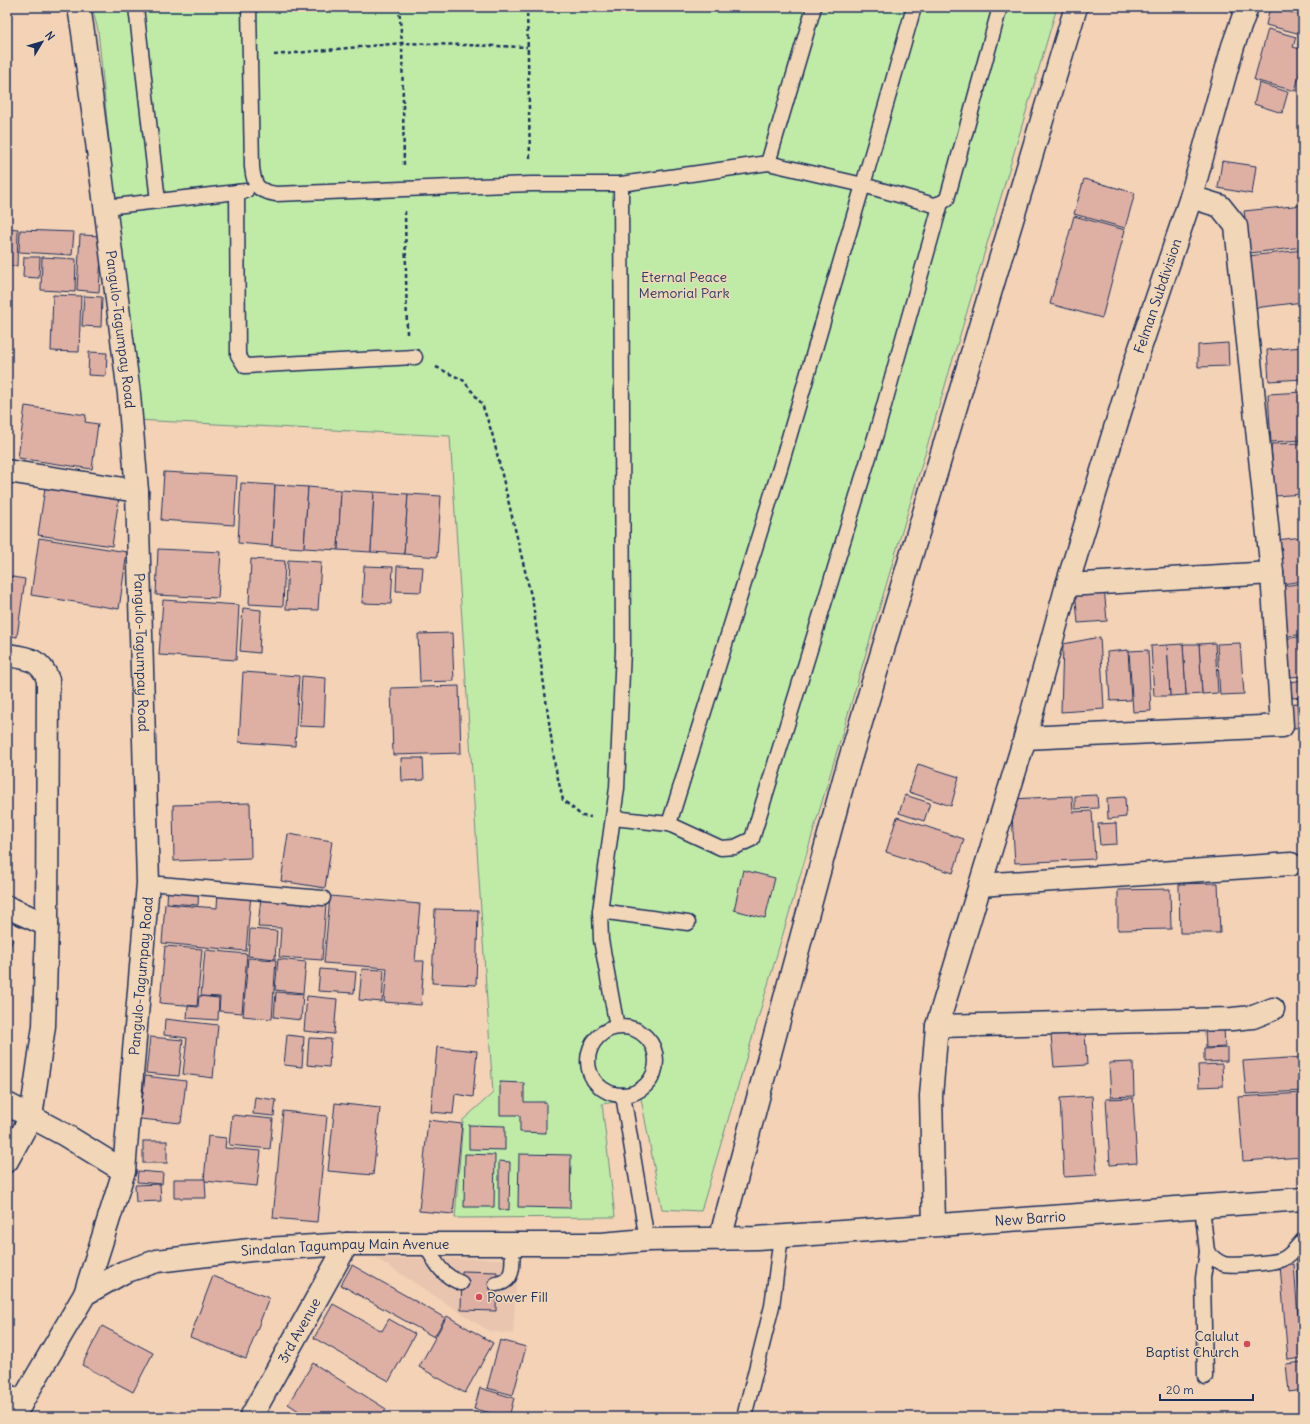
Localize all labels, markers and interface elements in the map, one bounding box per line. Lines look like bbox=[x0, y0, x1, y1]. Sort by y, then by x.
north arrow bbox=[22, 22, 62, 62]
text: N bbox=[42, 29, 58, 43]
street label: Felman Subdivision bbox=[1130, 236, 1185, 356]
street label: Pangulo-Tagumpay Road bbox=[102, 249, 139, 409]
park label: Eternal Peace Memorial Park bbox=[638, 268, 730, 302]
street label: Pangulo-Tagumpay Road bbox=[130, 573, 153, 732]
street label: Pangulo-Tagumpay Road bbox=[125, 896, 157, 1056]
street label: New Barrio bbox=[994, 1207, 1066, 1230]
street label: Sindalan Tagumpay Main Avenue bbox=[240, 1235, 449, 1260]
place label: Power Fill bbox=[487, 1288, 548, 1306]
marker: Power Fill bbox=[474, 1292, 484, 1302]
street label: 3rd Avenue bbox=[274, 1295, 324, 1366]
place label: Calulut Baptist Church bbox=[1145, 1327, 1239, 1361]
marker: Calulut Baptist Church bbox=[1242, 1339, 1252, 1349]
scale bar bbox=[1160, 1376, 1253, 1402]
text: 20 m bbox=[1166, 1382, 1194, 1397]

